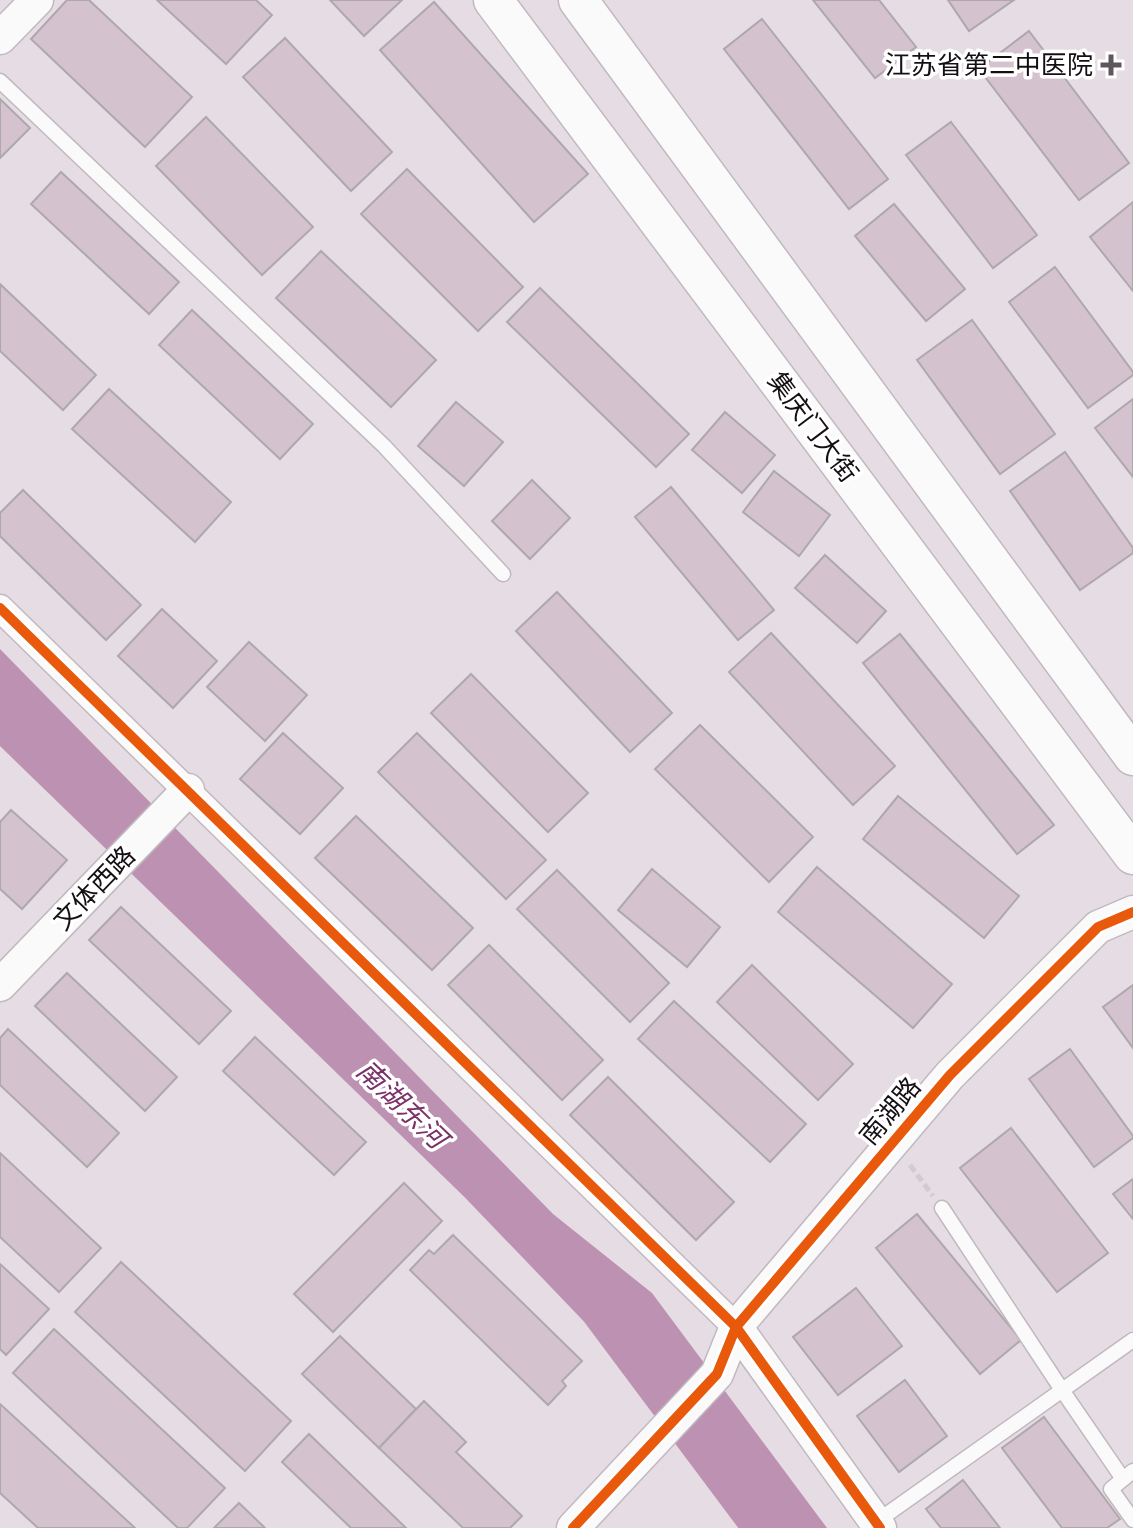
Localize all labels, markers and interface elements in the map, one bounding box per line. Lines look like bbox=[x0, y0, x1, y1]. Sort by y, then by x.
place label: 江苏省第二中医院 bbox=[885, 49, 1093, 81]
marker: 江苏省第二中医院 bbox=[1100, 54, 1122, 76]
street label: 集庆门大街 bbox=[761, 365, 865, 489]
street label: 文体西路 bbox=[46, 839, 142, 937]
water label: 南湖东河 bbox=[349, 1053, 458, 1159]
street label: 南湖路 bbox=[853, 1071, 927, 1151]

